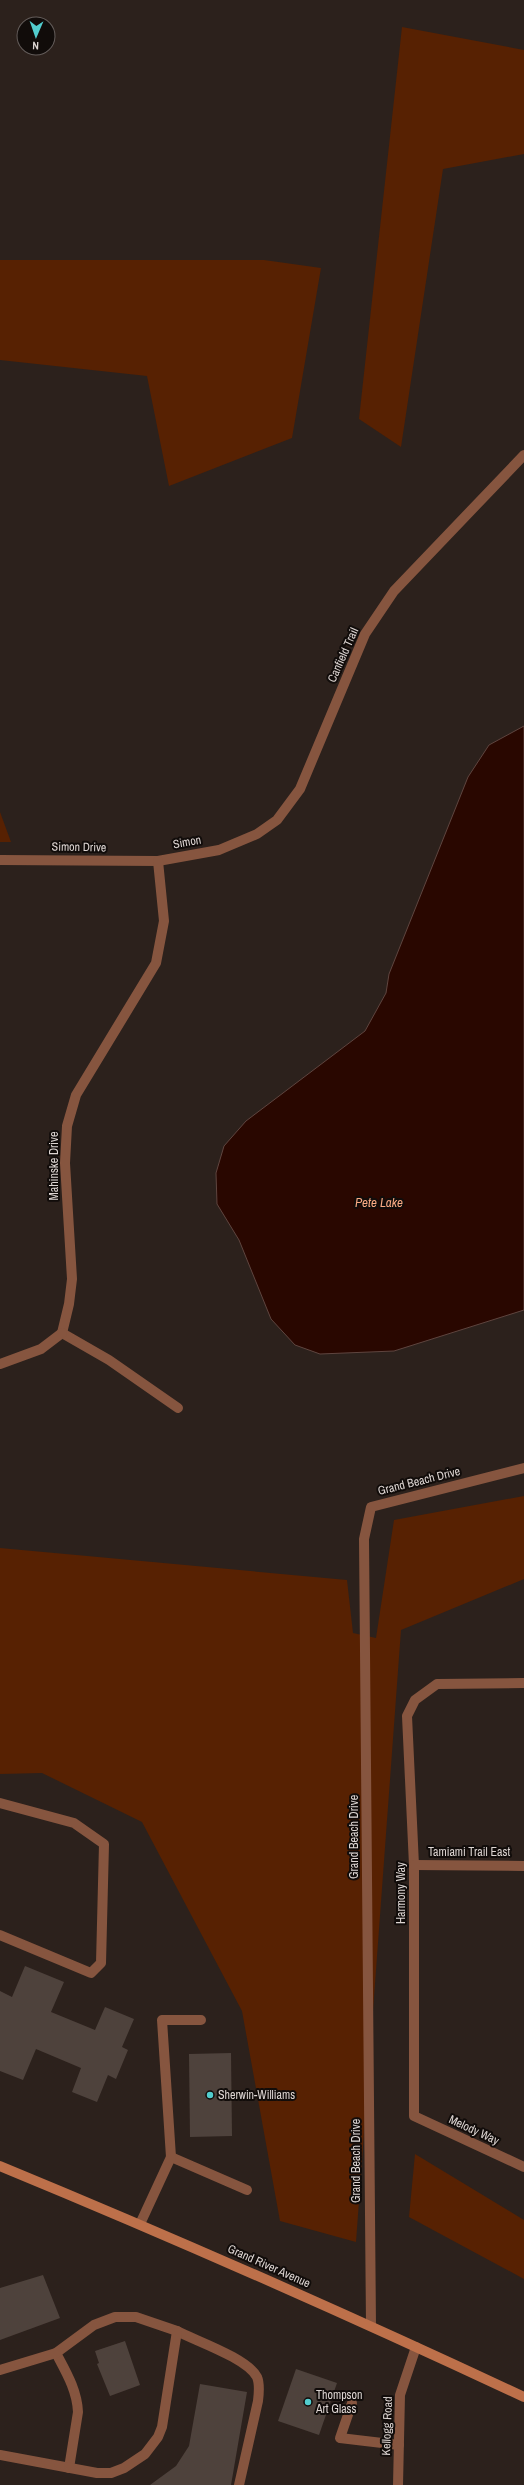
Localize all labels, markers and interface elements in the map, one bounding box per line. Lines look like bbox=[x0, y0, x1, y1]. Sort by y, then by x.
north arrow bbox=[16, 16, 56, 56]
text: N bbox=[32, 39, 39, 53]
street label: Canfield Trail bbox=[324, 625, 362, 685]
street label: Simon bbox=[172, 832, 202, 852]
street label: Simon Drive bbox=[52, 839, 106, 855]
street label: Mahinske Drive bbox=[46, 1132, 62, 1200]
water label: Pete Lake bbox=[355, 1194, 403, 1211]
street label: Grand Beach Drive bbox=[376, 1463, 462, 1499]
street label: Grand Beach Drive bbox=[346, 1795, 362, 1879]
street label: Tamiami Trail East bbox=[428, 1844, 510, 1860]
street label: Harmony Way bbox=[393, 1862, 409, 1924]
place label: Sherwin-Williams bbox=[218, 2087, 295, 2103]
marker: Sherwin-Williams bbox=[205, 2090, 215, 2100]
street label: Melody Way bbox=[446, 2111, 502, 2149]
street label: Grand Beach Drive bbox=[348, 2119, 364, 2203]
street label: Grand River Avenue bbox=[225, 2241, 313, 2291]
place label: Thompson Art Glass bbox=[315, 2387, 363, 2417]
street label: Kellogg Road bbox=[378, 2396, 396, 2456]
marker: Thompson Art Glass bbox=[303, 2397, 313, 2407]

